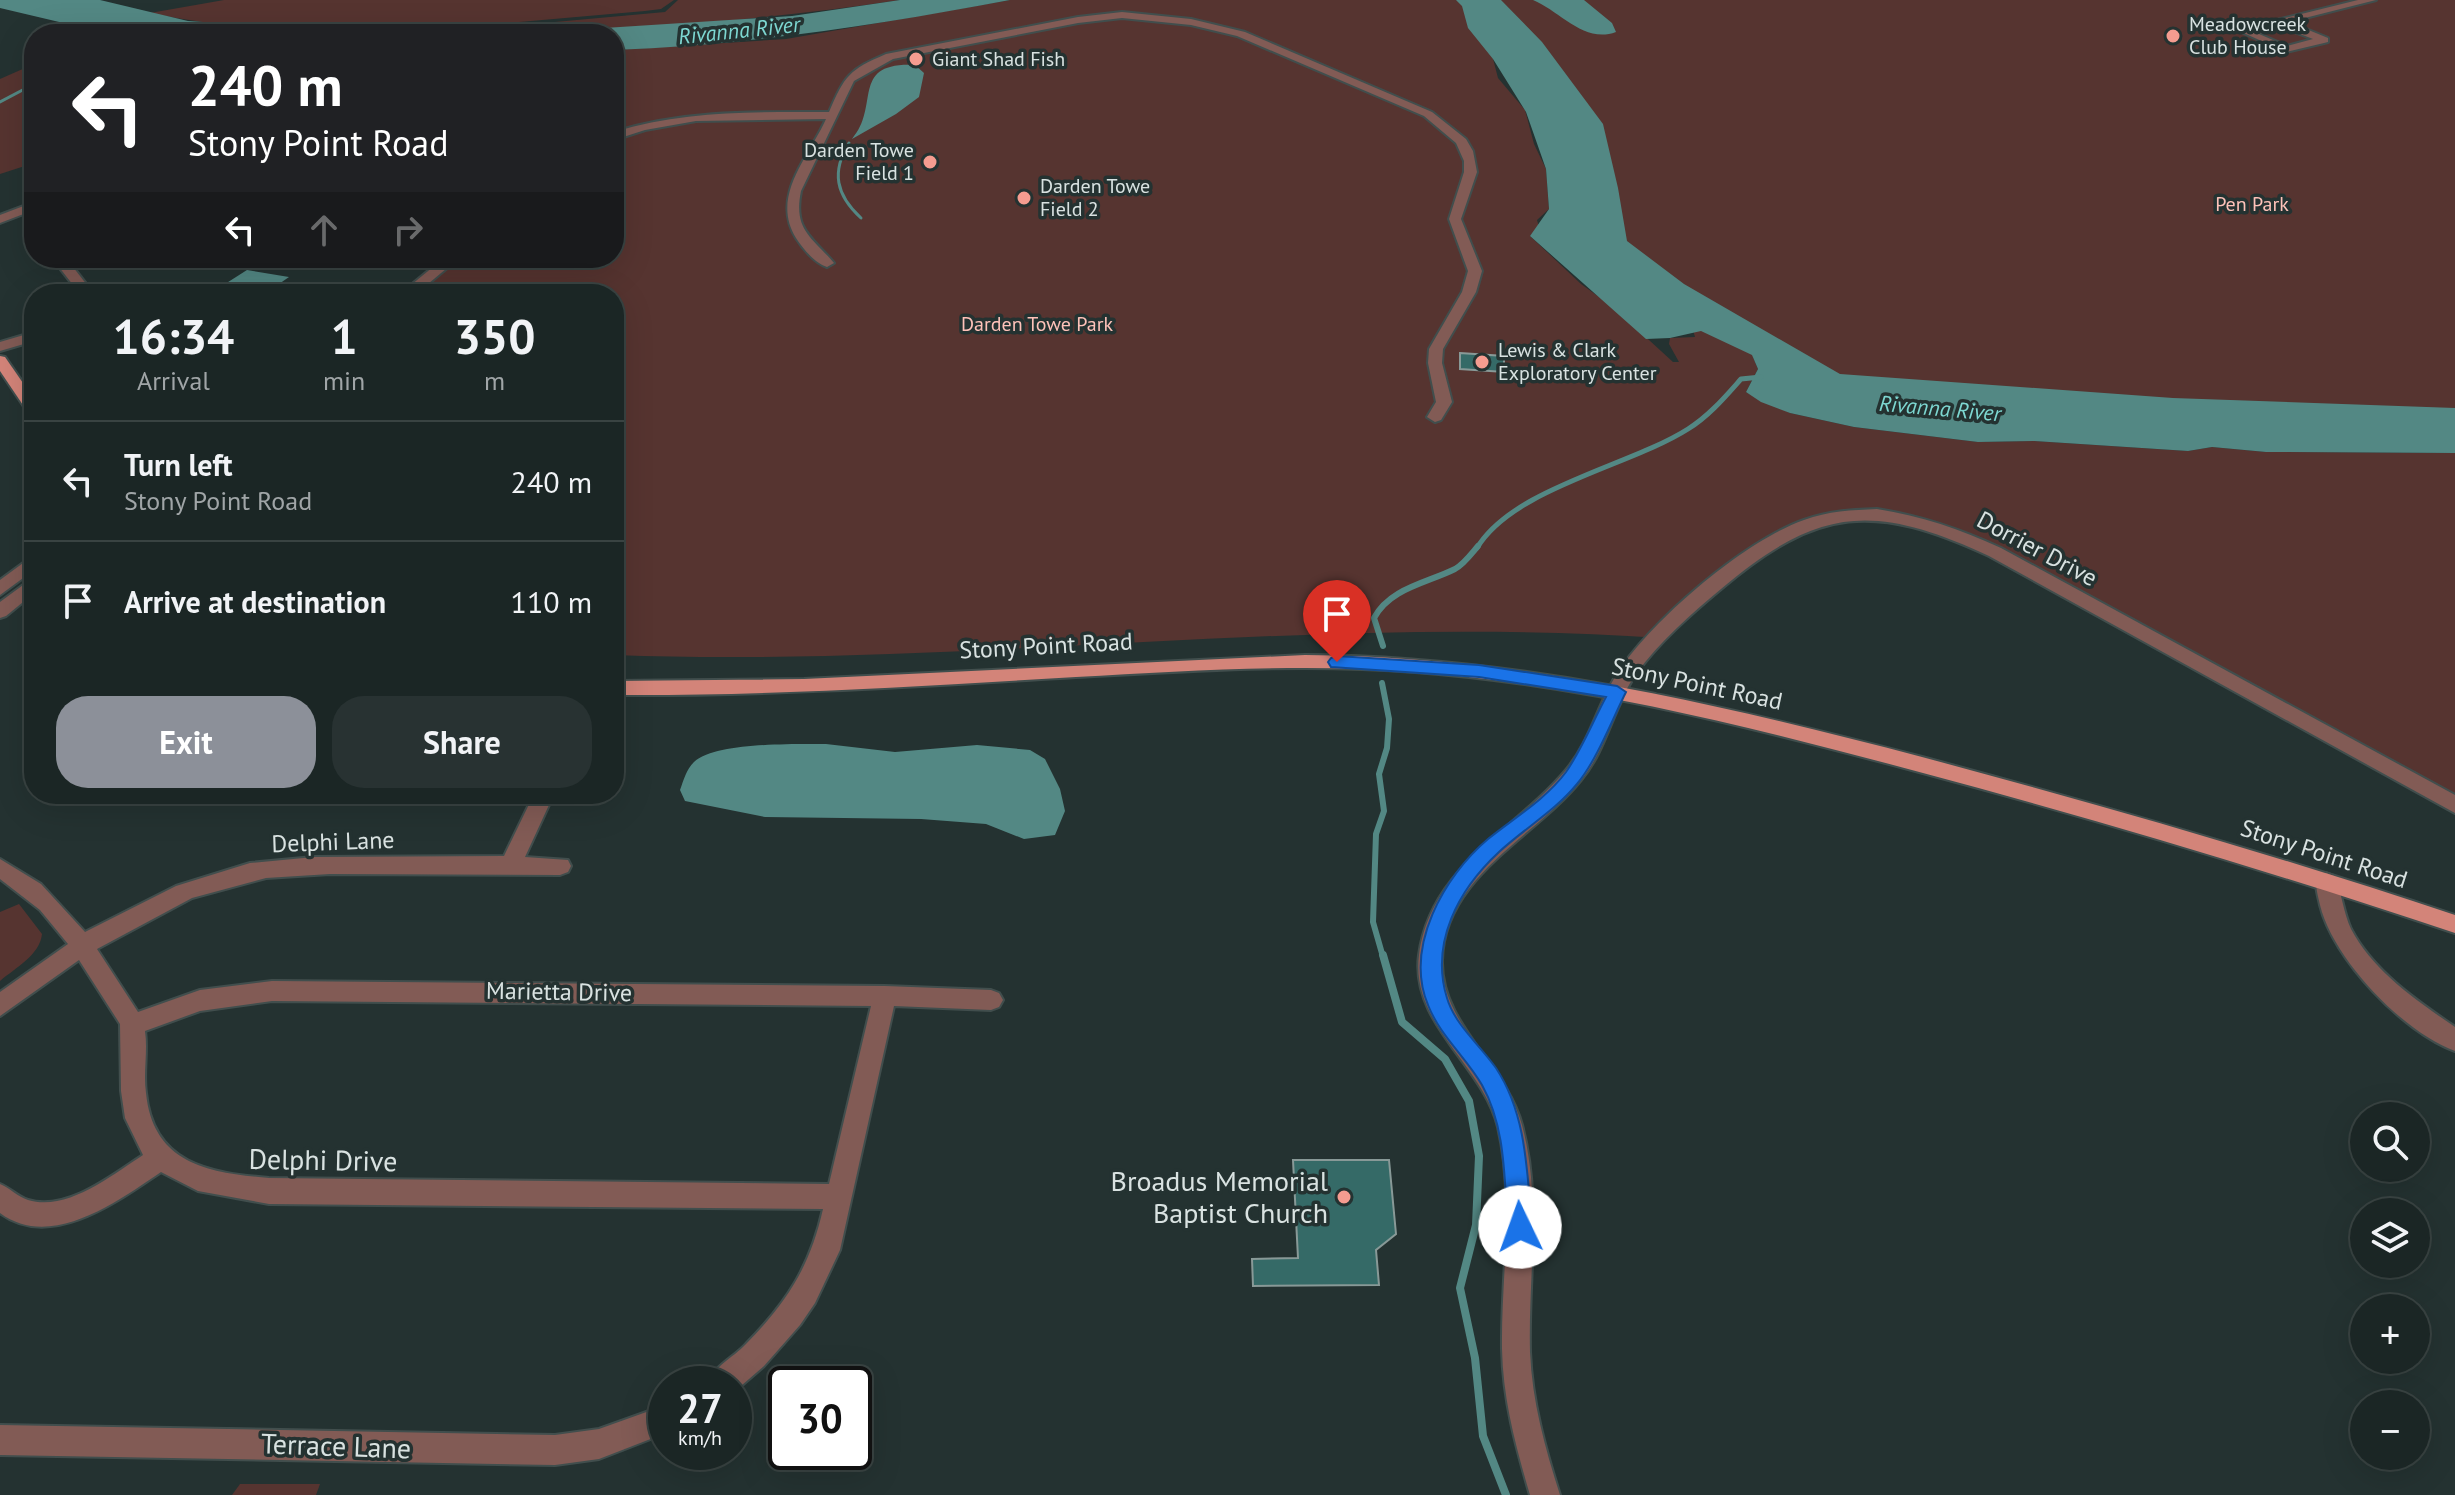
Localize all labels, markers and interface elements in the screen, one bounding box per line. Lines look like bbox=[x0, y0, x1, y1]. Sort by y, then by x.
water label: Rivanna River bbox=[677, 10, 803, 50]
place label: Meadowcreek Club House bbox=[2189, 11, 2307, 60]
marker: Meadowcreek Club House bbox=[2164, 27, 2182, 45]
place label: Giant Shad Fish bbox=[932, 46, 1065, 72]
text: 240 m bbox=[188, 49, 343, 121]
marker: Giant Shad Fish bbox=[907, 50, 925, 68]
icon: left bbox=[56, 56, 160, 160]
text: Stony Point Road bbox=[188, 119, 449, 166]
place label: Darden Towe Field 1 bbox=[804, 137, 914, 186]
marker: Darden Towe Field 1 bbox=[921, 153, 939, 171]
place label: Darden Towe Field 2 bbox=[1040, 173, 1150, 222]
marker: Darden Towe Field 2 bbox=[1015, 189, 1033, 207]
park label: Pen Park bbox=[2215, 191, 2289, 217]
icon: left bbox=[218, 208, 262, 252]
icon: ahead bbox=[302, 208, 346, 252]
icon: right bbox=[386, 208, 430, 252]
text: 16:34 bbox=[113, 305, 234, 367]
text: 1 bbox=[330, 305, 358, 367]
text: 350 bbox=[454, 305, 535, 367]
park label: Darden Towe Park bbox=[961, 311, 1114, 337]
place label: Lewis & Clark Exploratory Center bbox=[1498, 337, 1657, 386]
marker: Lewis & Clark Exploratory Center bbox=[1473, 353, 1491, 371]
text: Arrival bbox=[137, 364, 210, 397]
text: min bbox=[323, 364, 365, 397]
text: m bbox=[484, 364, 505, 397]
water label: Rivanna River bbox=[1878, 389, 2004, 427]
text: Turn left bbox=[124, 445, 232, 484]
icon: left bbox=[56, 459, 100, 503]
text: 240 m bbox=[511, 462, 592, 501]
text: Stony Point Road bbox=[124, 484, 312, 517]
street label: Dorrier Drive bbox=[1972, 504, 2103, 593]
icon: arrive bbox=[56, 579, 100, 623]
pin bbox=[1303, 580, 1371, 662]
text: Arrive at destination bbox=[124, 582, 386, 621]
text: 110 m bbox=[511, 582, 592, 621]
icon: arrive bbox=[1315, 592, 1359, 636]
street label: Stony Point Road bbox=[958, 625, 1134, 666]
street label: Stony Point Road bbox=[1609, 650, 1785, 717]
button: Exit bbox=[56, 696, 316, 788]
button: Share bbox=[332, 696, 592, 788]
street label: Stony Point Road bbox=[2237, 812, 2412, 895]
street label: Delphi Lane bbox=[271, 824, 395, 859]
street label: Marietta Drive bbox=[486, 975, 632, 1008]
map controls bbox=[2350, 1102, 2430, 1470]
button: search bbox=[2350, 1102, 2430, 1182]
street label: Delphi Drive bbox=[248, 1140, 398, 1179]
place label: Broadus Memorial Baptist Church bbox=[1111, 1162, 1328, 1231]
position arrow bbox=[1478, 1185, 1562, 1269]
marker: Broadus Memorial Baptist Church bbox=[1335, 1188, 1353, 1206]
button: layers bbox=[2350, 1198, 2430, 1278]
button: + bbox=[2350, 1294, 2430, 1374]
speed limit sign: 30 bbox=[768, 1366, 872, 1470]
text: 27 bbox=[677, 1382, 723, 1434]
button: − bbox=[2350, 1390, 2430, 1470]
street label: Terrace Lane bbox=[260, 1424, 412, 1467]
text: km/h bbox=[678, 1425, 722, 1451]

